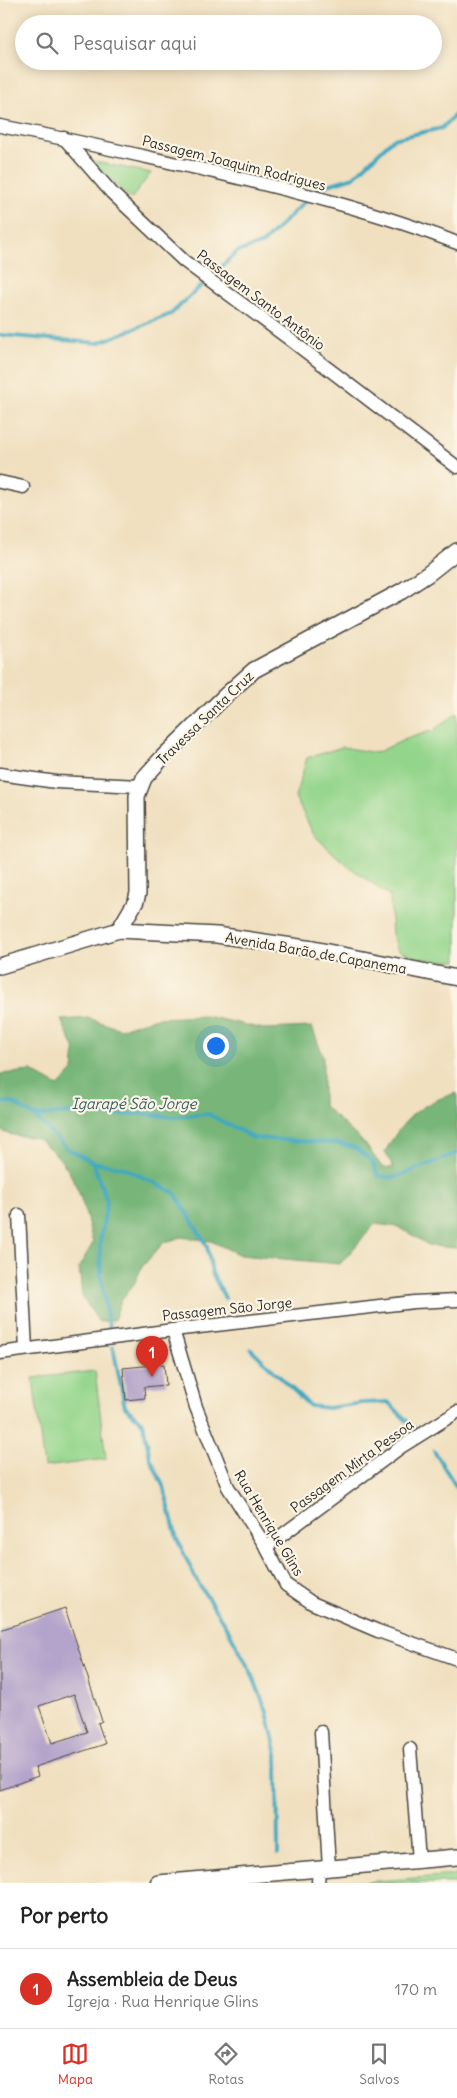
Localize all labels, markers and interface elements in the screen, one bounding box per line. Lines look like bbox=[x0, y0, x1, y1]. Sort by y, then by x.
search box bbox=[15, 15, 442, 70]
icon: search bbox=[33, 29, 61, 57]
text: Pesquisar aqui bbox=[73, 31, 197, 55]
street label: Passagem Joaquim Rodrigues bbox=[140, 131, 328, 195]
street label: Passagem Santo Antônio bbox=[193, 246, 329, 354]
street label: Travessa Santa Cruz bbox=[153, 667, 257, 769]
street label: Avenida Barão de Capanema bbox=[224, 928, 408, 978]
your location bbox=[203, 1033, 229, 1059]
water label: Igarapé São Jorge bbox=[71, 1094, 197, 1113]
street label: Passagem São Jorge bbox=[161, 1293, 293, 1325]
pin: 1 bbox=[136, 1336, 168, 1377]
street label: Passagem Mirta Pessoa bbox=[287, 1415, 417, 1517]
street label: Rua Henrique Glins bbox=[230, 1467, 308, 1579]
text: Por perto bbox=[20, 1902, 108, 1929]
text: Assembleia de Deus bbox=[67, 1967, 237, 1991]
text: 1 bbox=[33, 1979, 39, 1999]
text: 170 m bbox=[394, 1979, 437, 1999]
text: Igreja · Rua Henrique Glins bbox=[67, 1991, 259, 2011]
tab: Mapa bbox=[58, 2040, 93, 2088]
tab: Rotas bbox=[208, 2040, 244, 2088]
tab: Salvos bbox=[359, 2040, 399, 2088]

